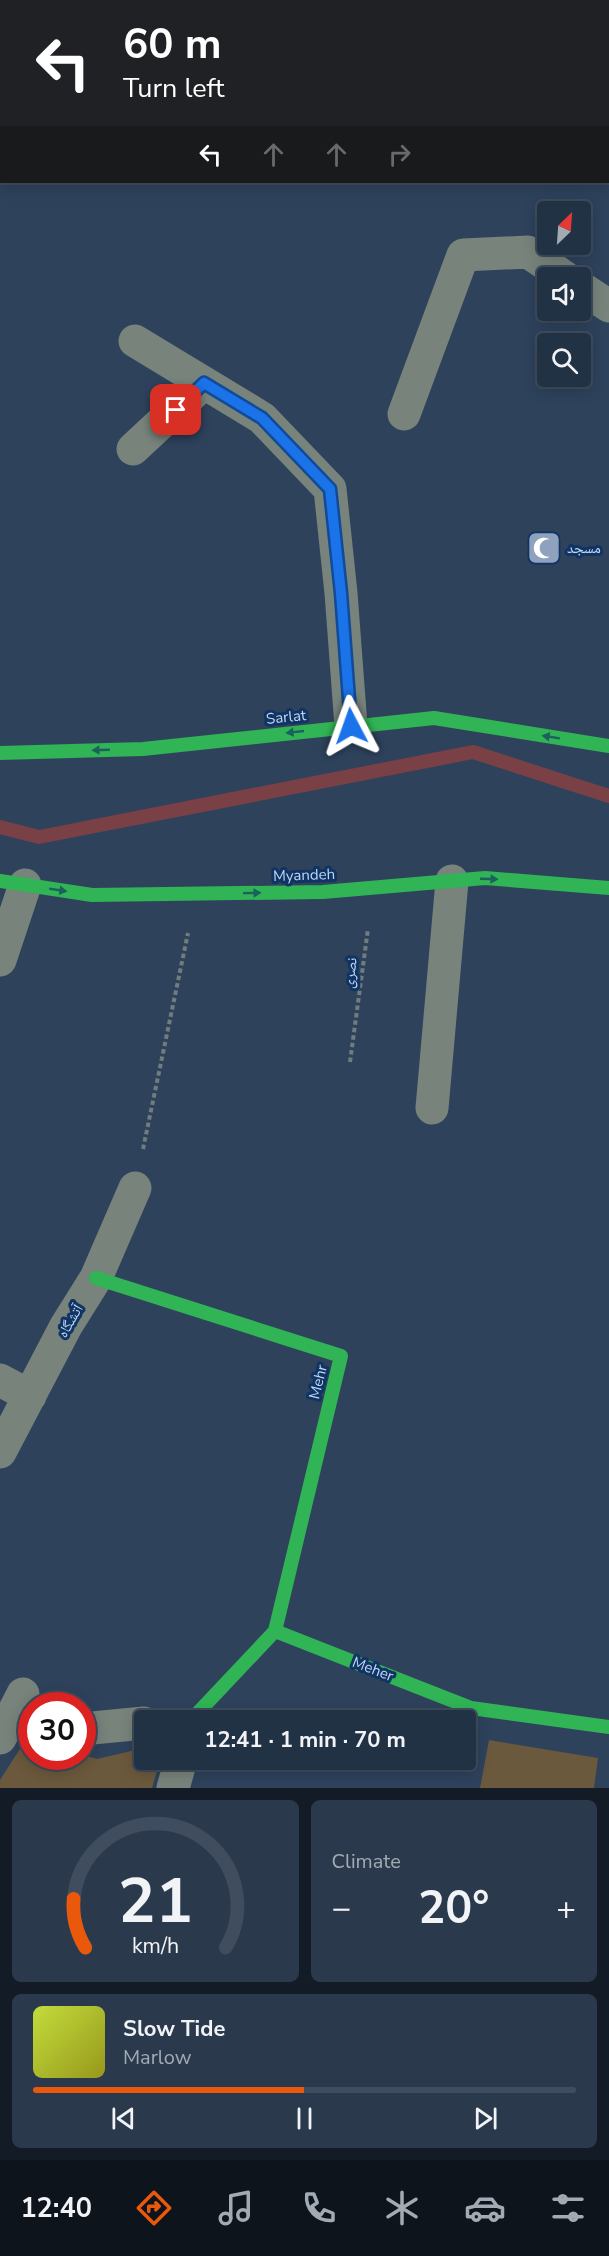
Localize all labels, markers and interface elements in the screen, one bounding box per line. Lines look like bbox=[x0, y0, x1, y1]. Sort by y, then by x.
text: 60 m bbox=[123, 16, 222, 73]
icon: left bbox=[24, 24, 102, 102]
text: Turn left bbox=[123, 70, 224, 107]
icon: left bbox=[194, 138, 227, 171]
icon: ahead bbox=[257, 138, 290, 171]
icon: ahead bbox=[320, 138, 353, 171]
icon: right bbox=[383, 138, 416, 171]
north arrow bbox=[537, 201, 591, 255]
map controls bbox=[537, 201, 591, 387]
button: sound bbox=[537, 267, 591, 321]
button: search bbox=[537, 333, 591, 387]
pin bbox=[150, 384, 201, 435]
icon: arrive bbox=[159, 393, 192, 426]
mosque icon: مسجد bbox=[526, 530, 562, 566]
place label: مسجد bbox=[567, 538, 601, 558]
position arrow bbox=[319, 694, 383, 758]
street label: Sarlat bbox=[265, 705, 308, 729]
one-way arrow bbox=[286, 727, 305, 737]
one-way arrow bbox=[542, 732, 561, 741]
one-way arrow bbox=[92, 746, 111, 755]
street label: Myandeh bbox=[273, 864, 335, 886]
one-way arrow bbox=[479, 875, 498, 884]
one-way arrow bbox=[48, 886, 67, 895]
one-way arrow bbox=[243, 888, 262, 898]
street label: نصری bbox=[338, 956, 362, 990]
street label: آتشگاه bbox=[52, 1300, 88, 1341]
street label: Mehr bbox=[304, 1362, 332, 1401]
street label: Meher bbox=[349, 1652, 397, 1686]
speed limit sign: 30 bbox=[18, 1692, 96, 1770]
text: 12:41 · 1 min · 70 m bbox=[204, 1725, 406, 1755]
text: Climate bbox=[332, 1848, 401, 1875]
text: 21 bbox=[118, 1859, 193, 1944]
text: 20° bbox=[418, 1878, 489, 1939]
text: − bbox=[332, 1886, 351, 1931]
text: + bbox=[556, 1886, 576, 1931]
text: km/h bbox=[132, 1931, 179, 1961]
text: Slow Tide bbox=[123, 2014, 225, 2044]
text: Marlow bbox=[123, 2044, 191, 2071]
icon: previous bbox=[107, 2102, 140, 2135]
icon: pause bbox=[288, 2102, 321, 2135]
icon: next bbox=[469, 2102, 502, 2135]
icon: directions bbox=[133, 2187, 175, 2229]
icon: music bbox=[215, 2187, 257, 2229]
icon: phone bbox=[298, 2187, 340, 2229]
icon: climate bbox=[381, 2187, 423, 2229]
icon: car bbox=[464, 2187, 506, 2229]
icon: filters bbox=[547, 2187, 589, 2229]
text: 12:40 bbox=[20, 2190, 92, 2227]

